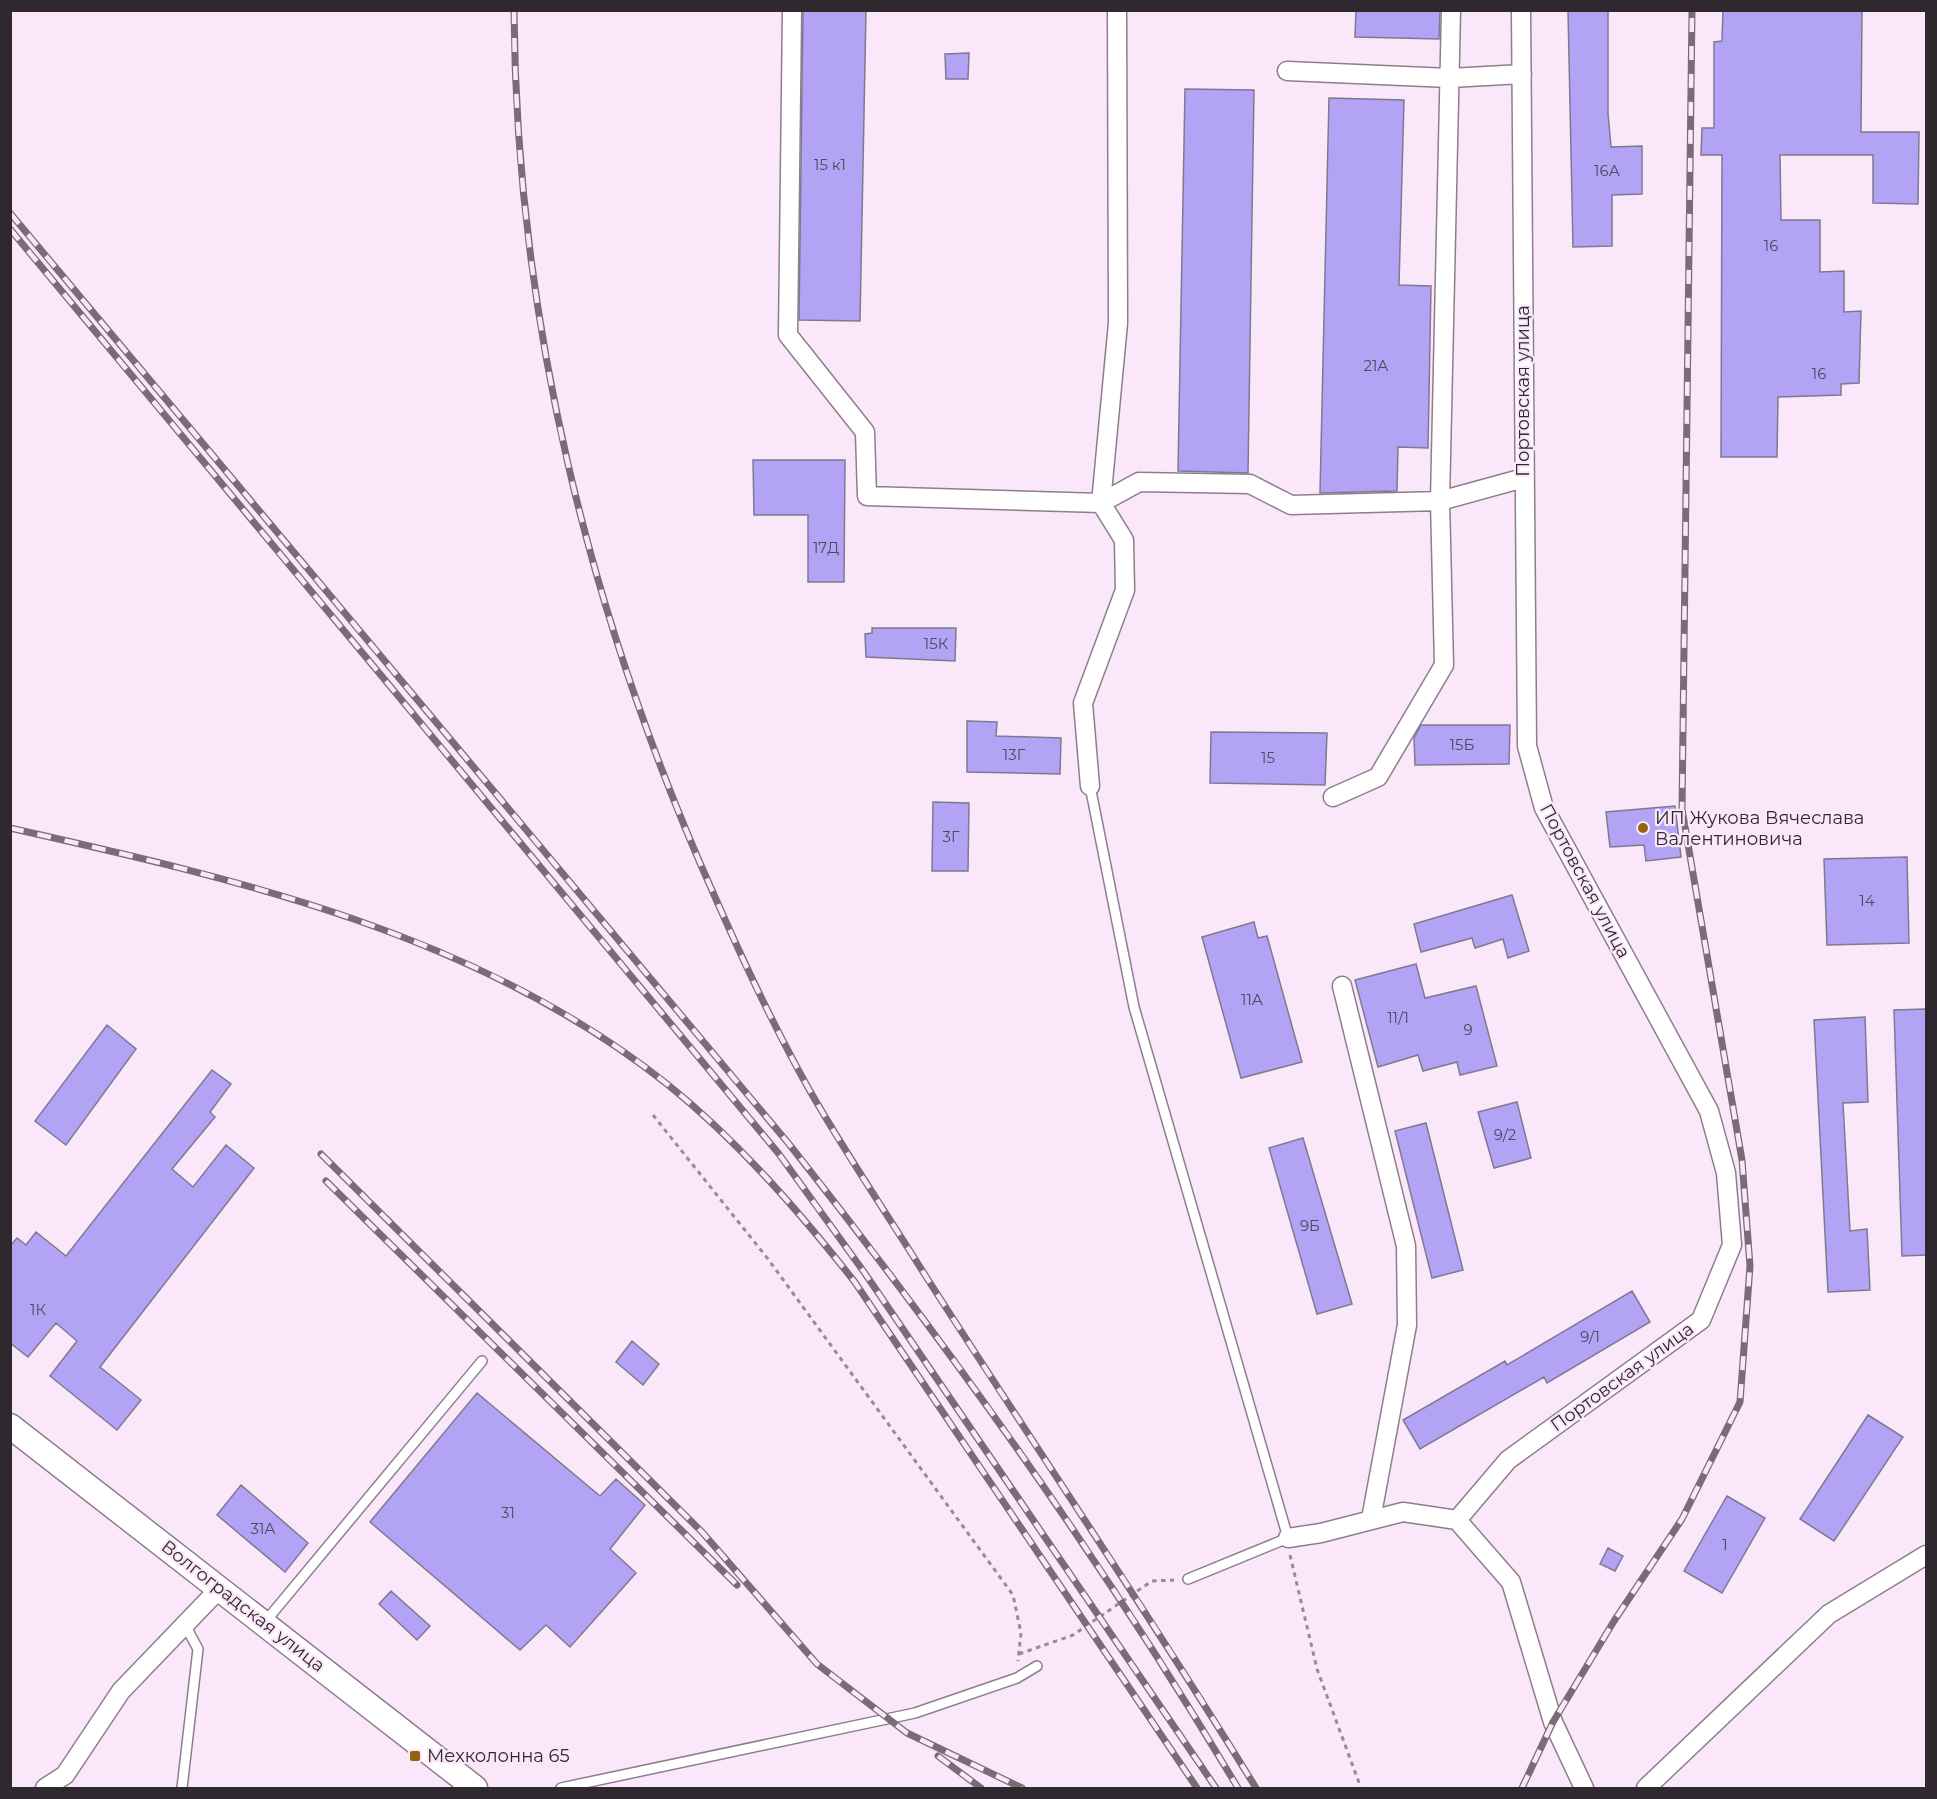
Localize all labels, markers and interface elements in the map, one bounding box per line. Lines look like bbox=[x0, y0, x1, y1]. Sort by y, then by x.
house number: 15 к1 bbox=[814, 155, 846, 174]
house number: 16А bbox=[1594, 161, 1620, 180]
house number: 16 bbox=[1764, 236, 1778, 255]
street label: Портовская улица bbox=[1512, 305, 1534, 477]
house number: 21А bbox=[1363, 356, 1389, 375]
house number: 16 bbox=[1812, 364, 1826, 383]
house number: 17Д bbox=[813, 538, 839, 557]
house number: 15К bbox=[924, 634, 949, 653]
house number: 15Б bbox=[1450, 735, 1475, 754]
house number: 13Г bbox=[1003, 745, 1026, 764]
house number: 15 bbox=[1261, 748, 1275, 767]
street label: Портовская улица bbox=[1535, 800, 1635, 962]
place label: ИП Жукова Вячеслава Валентиновича bbox=[1655, 807, 1864, 850]
marker: ИП Жукова Вячеслава Валентиновича bbox=[1636, 821, 1650, 835]
house number: 3Г bbox=[942, 827, 960, 846]
house number: 14 bbox=[1859, 891, 1875, 910]
house number: 11А bbox=[1241, 990, 1263, 1009]
house number: 11/1 bbox=[1387, 1008, 1409, 1027]
house number: 9 bbox=[1463, 1020, 1473, 1039]
house number: 9/2 bbox=[1494, 1125, 1516, 1144]
house number: 9Б bbox=[1300, 1216, 1320, 1235]
house number: 1К bbox=[30, 1300, 46, 1319]
street label: Портовская улица bbox=[1546, 1318, 1698, 1436]
house number: 9/1 bbox=[1580, 1327, 1600, 1346]
house number: 31 bbox=[501, 1503, 515, 1522]
house number: 31А bbox=[250, 1519, 276, 1538]
street label: Волгоградская улица bbox=[157, 1535, 329, 1677]
house number: 1 bbox=[1722, 1535, 1728, 1554]
place label: Мехколонна 65 bbox=[427, 1745, 570, 1767]
marker: Мехколонна 65 bbox=[408, 1749, 422, 1763]

